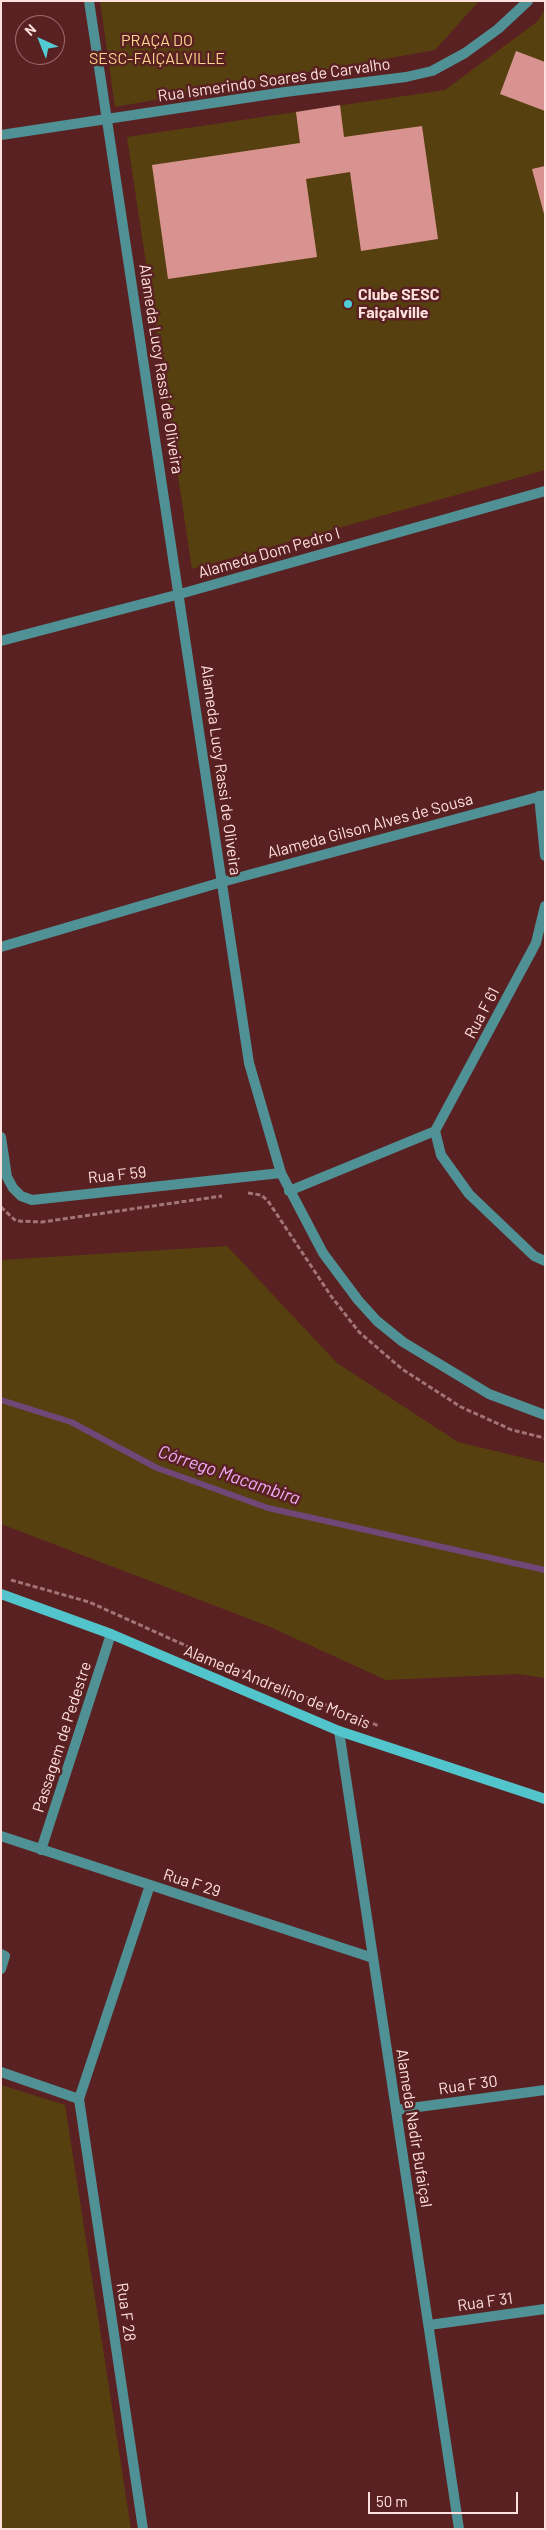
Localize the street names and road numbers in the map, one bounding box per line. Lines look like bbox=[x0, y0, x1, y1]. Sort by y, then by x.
street label: Rua Ismerindo Soares de Carvalho bbox=[157, 54, 391, 106]
street label: Alameda Lucy Rassi de Oliveira bbox=[135, 263, 187, 475]
street label: Alameda Dom Pedro I bbox=[196, 524, 342, 582]
street label: Alameda Lucy Rassi de Oliveira bbox=[197, 664, 245, 876]
street label: Alameda Gilson Alves de Sousa bbox=[265, 789, 475, 863]
street label: Rua F 61 bbox=[460, 984, 504, 1042]
street label: Rua F 59 bbox=[87, 1162, 147, 1188]
street label: Alameda Andrelino de Morais bbox=[181, 1641, 373, 1733]
street label: Passagem de Pedestre bbox=[29, 1659, 95, 1815]
street label: Rua F 29 bbox=[161, 1865, 223, 1901]
street label: Alameda Nadir Bufaiçal bbox=[392, 2047, 436, 2209]
street label: Rua F 30 bbox=[437, 2071, 499, 2099]
street label: Rua F 28 bbox=[112, 2281, 140, 2343]
street label: Rua F 31 bbox=[456, 2289, 514, 2315]

